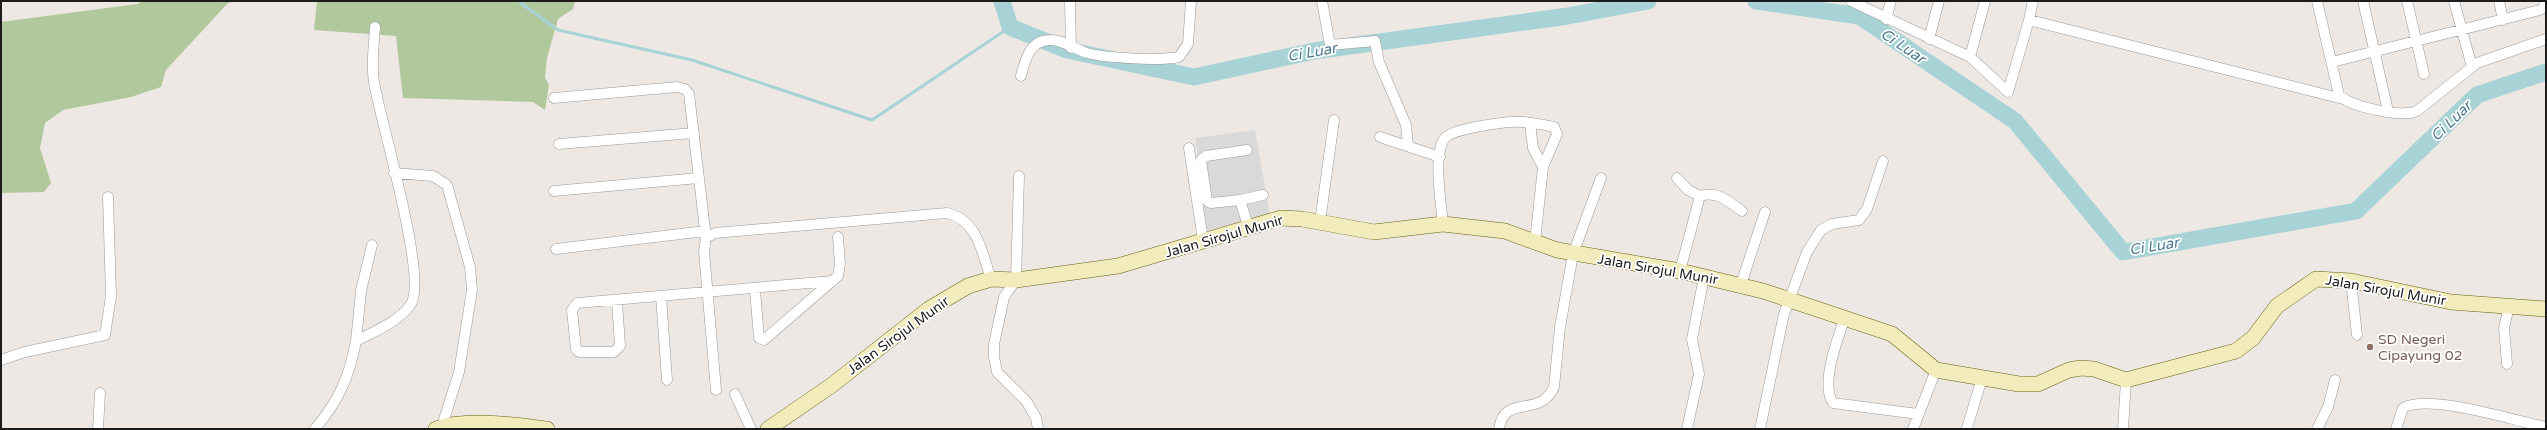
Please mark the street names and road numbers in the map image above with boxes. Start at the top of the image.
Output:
street label: Jalan Sirojul Munir [1163,211,1286,261]
street label: Jalan Sirojul Munir [1596,251,1720,289]
street label: Jalan Sirojul Munir [2324,272,2448,310]
street label: Jalan Sirojul Munir [844,292,953,378]

